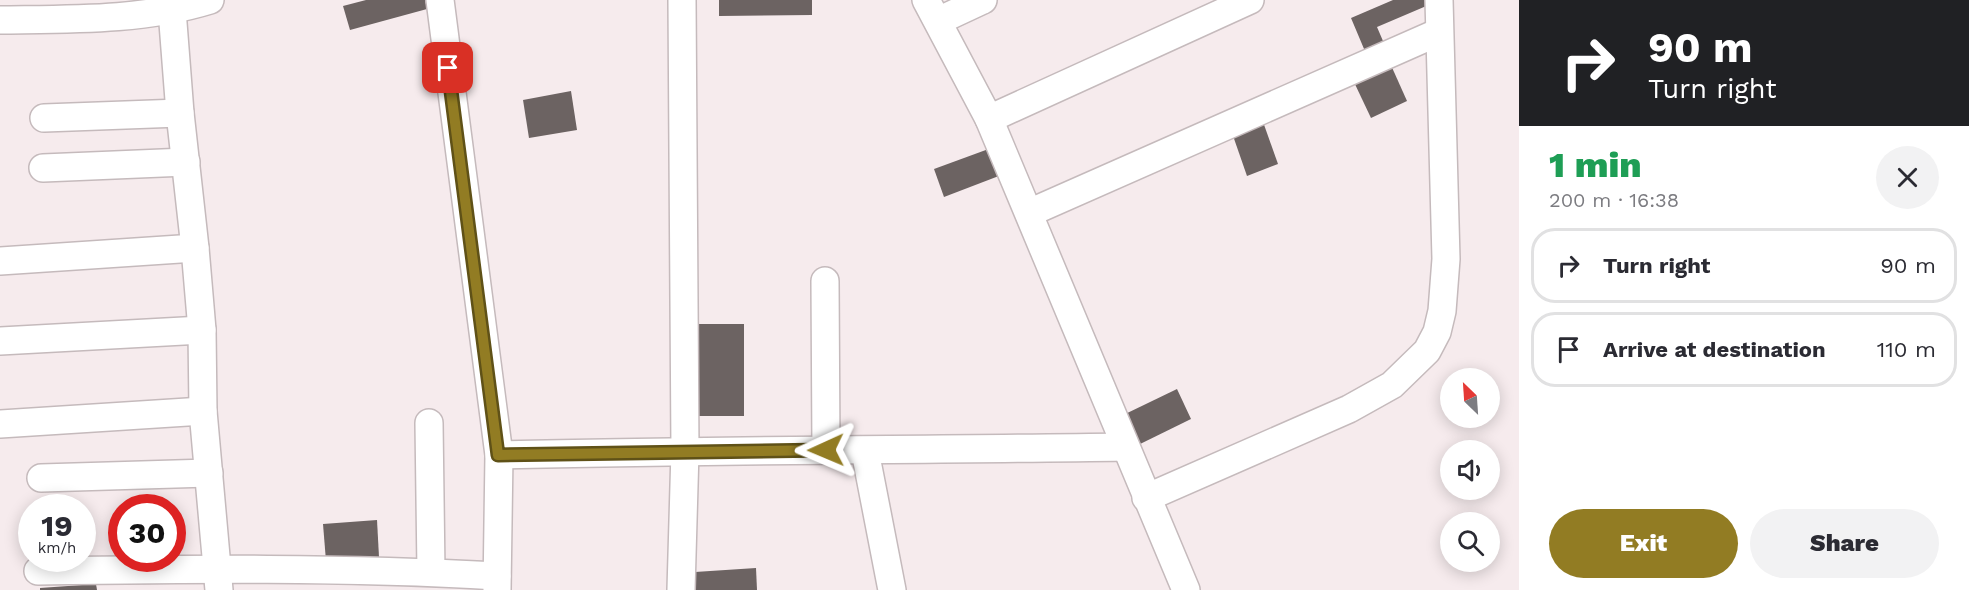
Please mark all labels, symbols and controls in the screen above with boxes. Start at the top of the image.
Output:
text: 90 m [1648,23,1752,72]
icon: right [1549,24,1627,102]
pin [422,42,473,93]
icon: arrive [431,51,464,84]
text: Turn right [1648,73,1777,105]
text: 1 min [1549,144,1642,186]
button: close [1876,146,1939,209]
text: 200 m · 16:38 [1549,188,1679,212]
icon: right [1552,249,1585,282]
text: Turn right [1603,253,1710,278]
text: 90 m [1880,253,1936,278]
icon: arrive [1552,333,1585,366]
text: Arrive at destination [1603,337,1826,362]
text: 110 m [1877,337,1936,362]
north arrow [1440,368,1500,428]
map controls [1440,368,1500,572]
position arrow [794,418,858,482]
button: sound [1440,440,1500,500]
speed limit sign: 30 [108,494,186,572]
text: 19 [41,508,73,543]
button: Exit [1549,509,1738,578]
button: Share [1750,509,1939,578]
button: search [1440,512,1500,572]
text: km/h [38,539,76,557]

